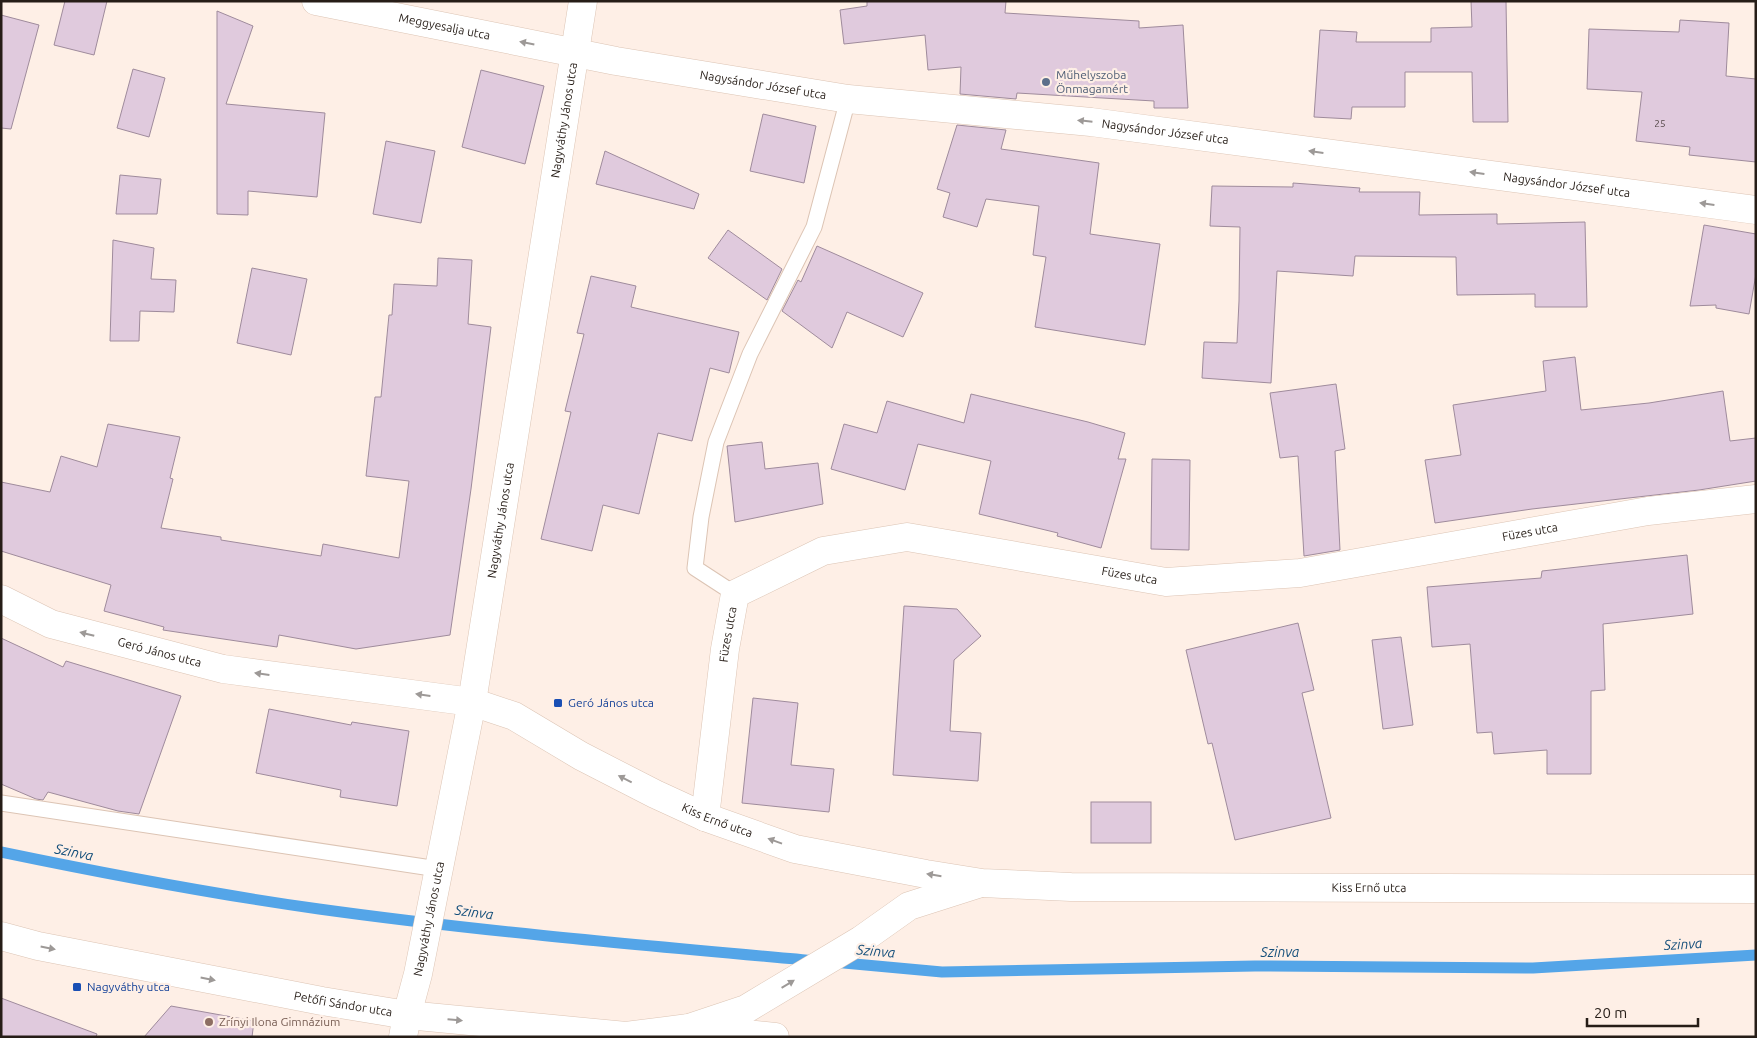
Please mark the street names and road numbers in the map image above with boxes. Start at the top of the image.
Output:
street label: Meggyesalja utca [398,11,491,42]
street label: Nagyváthy János utca [548,61,579,179]
street label: Nagysándor József utca [699,68,827,101]
street label: Nagysándor József utca [1101,116,1230,146]
street label: Nagysándor József utca [1503,170,1631,199]
street label: Nagyváthy János utca [485,461,516,579]
street label: Füzes utca [1501,520,1559,543]
street label: Füzes utca [1101,564,1158,586]
street label: Füzes utca [716,605,739,663]
street label: Geró János utca [116,635,203,669]
street label: Kiss Ernő utca [680,800,755,839]
street label: Nagyváthy János utca [411,860,446,977]
street label: Kiss Ernő utca [1331,881,1406,894]
street label: Petőfi Sándor utca [293,989,393,1018]

